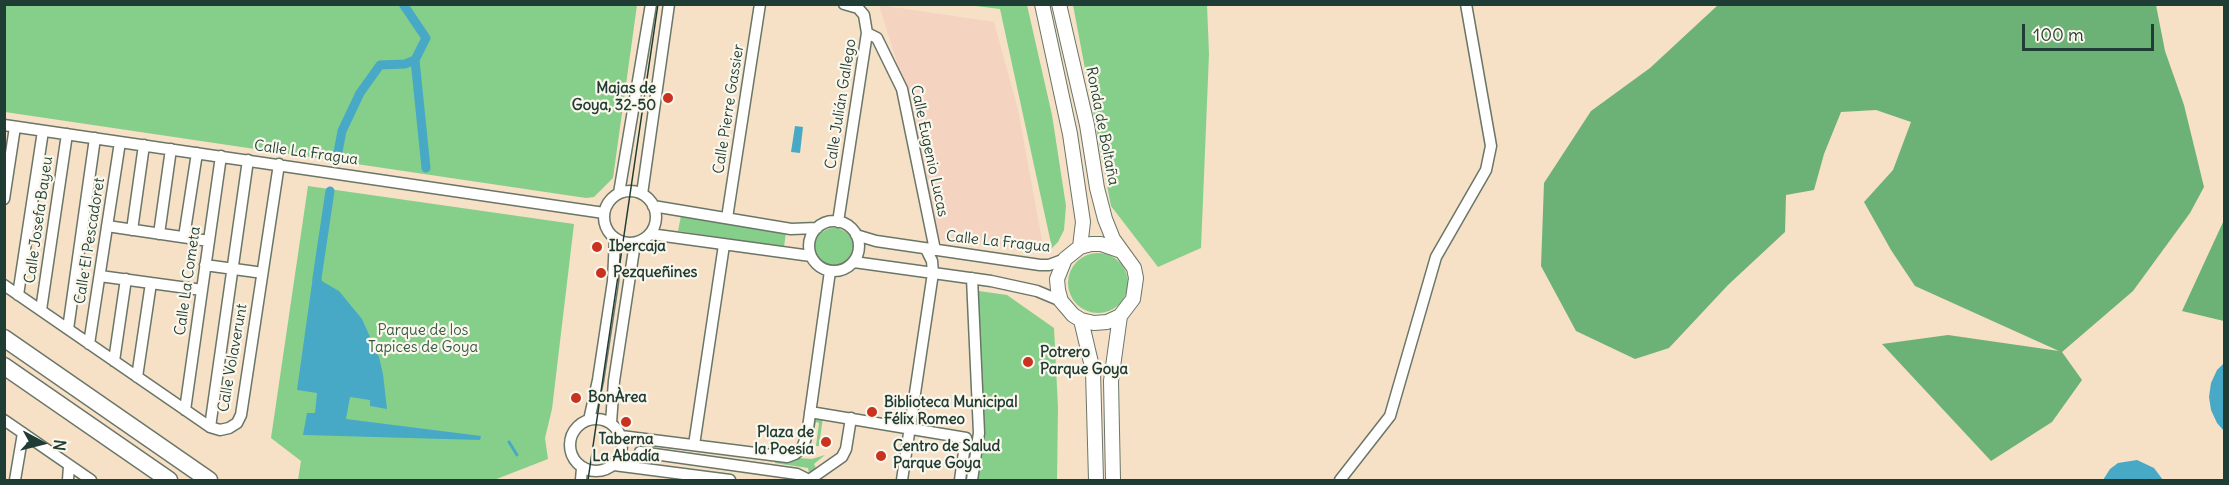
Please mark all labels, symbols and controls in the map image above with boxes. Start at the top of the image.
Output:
scale bar [2025,12,2157,50]
text: 100 m [2033,23,2084,46]
street label: Calle Julián Gallego [822,38,860,170]
street label: Calle Pierre Gassier [710,43,748,175]
street label: Ronda de Boltaña [1082,65,1122,187]
place label: Majas de Goya, 32-50 [572,80,656,115]
street label: Calle Eugenio Lucas [906,84,952,218]
marker: Majas de Goya, 32-50 [661,91,675,105]
street label: Calle La Fragua [253,137,359,169]
street label: Calle Josefa Bayeu [21,155,57,285]
street label: Calle El Pescadoret [71,176,109,306]
street label: Calle La Cometa [171,225,205,337]
street label: Calle La Fragua [945,228,1051,256]
place label: Ibercaja [609,238,666,256]
marker: Ibercaja [590,240,604,254]
place label: Pezqueñines [613,264,697,282]
marker: Pezqueñines [594,266,608,280]
street label: Calle Volaverunt [215,302,251,414]
park label: Parque de los Tapices de Goya [368,322,478,357]
place label: Potrero Parque Goya [1040,344,1128,379]
marker: Potrero Parque Goya [1021,355,1035,369]
place label: BonÀrea [588,389,647,407]
marker: BonÀrea [569,391,583,405]
place label: Biblioteca Municipal Félix Romeo [884,394,1017,429]
marker: Biblioteca Municipal Félix Romeo [865,405,879,419]
north arrow [12,413,72,473]
marker: Taberna La Abadía [619,415,633,429]
place label: Plaza de la Poesía [755,424,814,459]
place label: Taberna La Abadía [592,431,660,466]
marker: Plaza de la Poesía [819,435,833,449]
text: N [49,438,70,452]
place label: Centro de Salud Parque Goya [893,438,1000,473]
marker: Centro de Salud Parque Goya [874,449,888,463]

